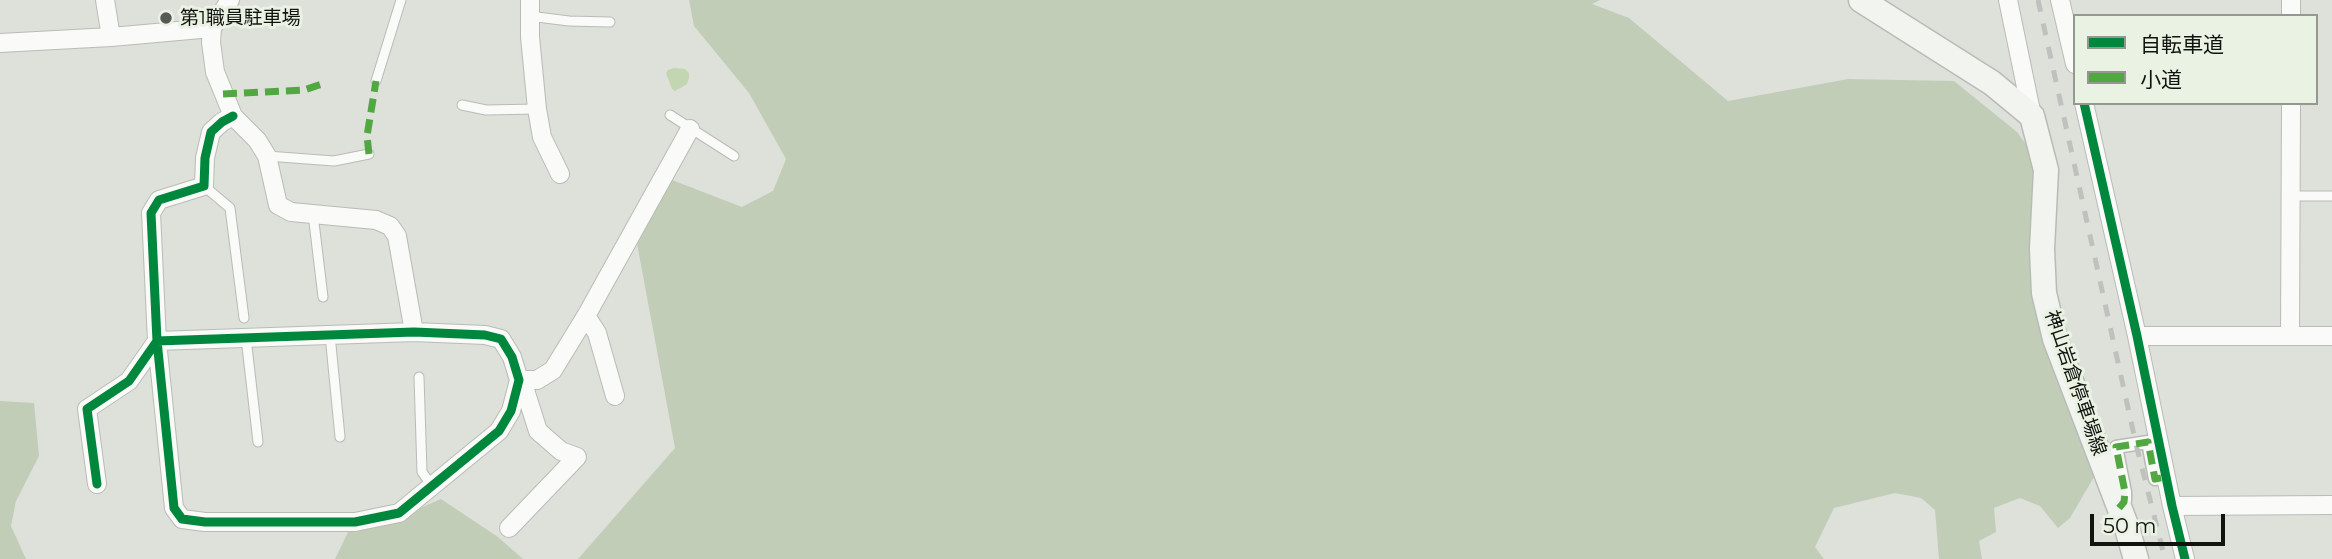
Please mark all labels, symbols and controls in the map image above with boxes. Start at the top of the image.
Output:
place label: 第1職員駐車場 [180,7,301,29]
marker: 第1職員駐車場 [158,10,174,26]
legend [2073,14,2318,105]
text: 自転車道 [2140,32,2224,57]
text: 小道 [2140,67,2182,92]
street label: 神山岩倉停車場線 [2039,307,2111,459]
scale bar [2094,500,2229,544]
text: 50 m [2103,513,2157,538]

